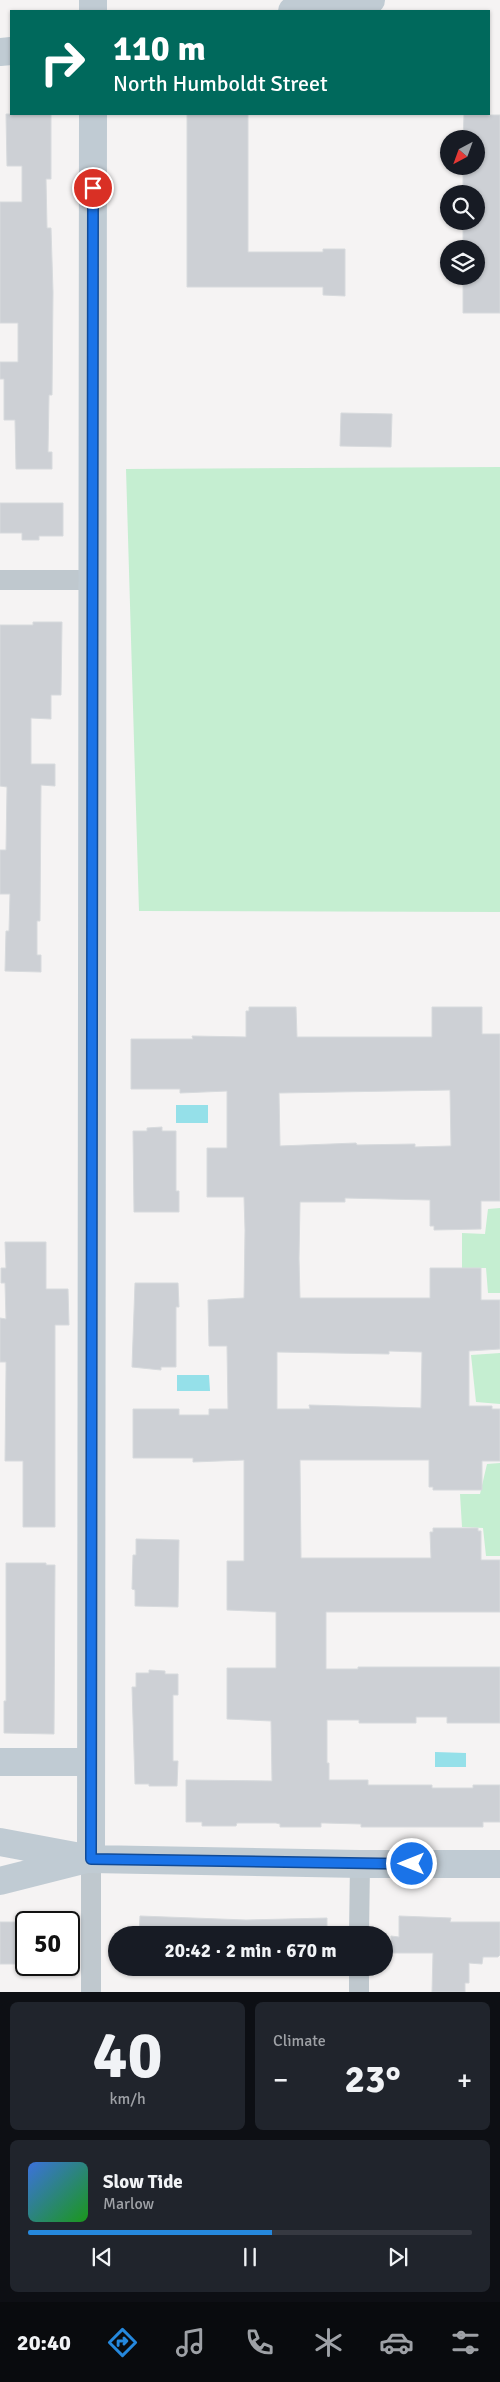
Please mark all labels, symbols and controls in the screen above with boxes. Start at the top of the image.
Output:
text: 110 m [113,27,206,70]
icon: right [30,30,95,95]
text: North Humboldt Street [113,70,328,97]
north arrow [440,130,485,175]
map controls [440,130,485,285]
pin [72,167,114,209]
icon: arrive [79,174,107,202]
button: search [440,185,485,230]
button: layers [440,240,485,285]
position arrow [385,1837,437,1889]
speed limit sign: 50 [15,1911,80,1976]
text: 20:42 · 2 min · 670 m [164,1939,337,1963]
text: 40 [92,2016,163,2096]
text: Climate [273,2031,326,2051]
text: 23° [344,2056,401,2103]
text: − [273,2063,288,2097]
text: + [457,2063,472,2097]
text: km/h [109,2089,146,2109]
text: Slow Tide [103,2170,183,2194]
text: Marlow [103,2194,154,2214]
icon: previous [88,2243,116,2271]
icon: pause [236,2243,264,2271]
icon: next [384,2243,412,2271]
icon: directions [105,2325,140,2360]
icon: music [173,2325,208,2360]
icon: phone [242,2325,277,2360]
icon: climate [311,2325,346,2360]
icon: car [379,2325,414,2360]
icon: filters [448,2325,483,2360]
text: 20:40 [17,2329,71,2356]

